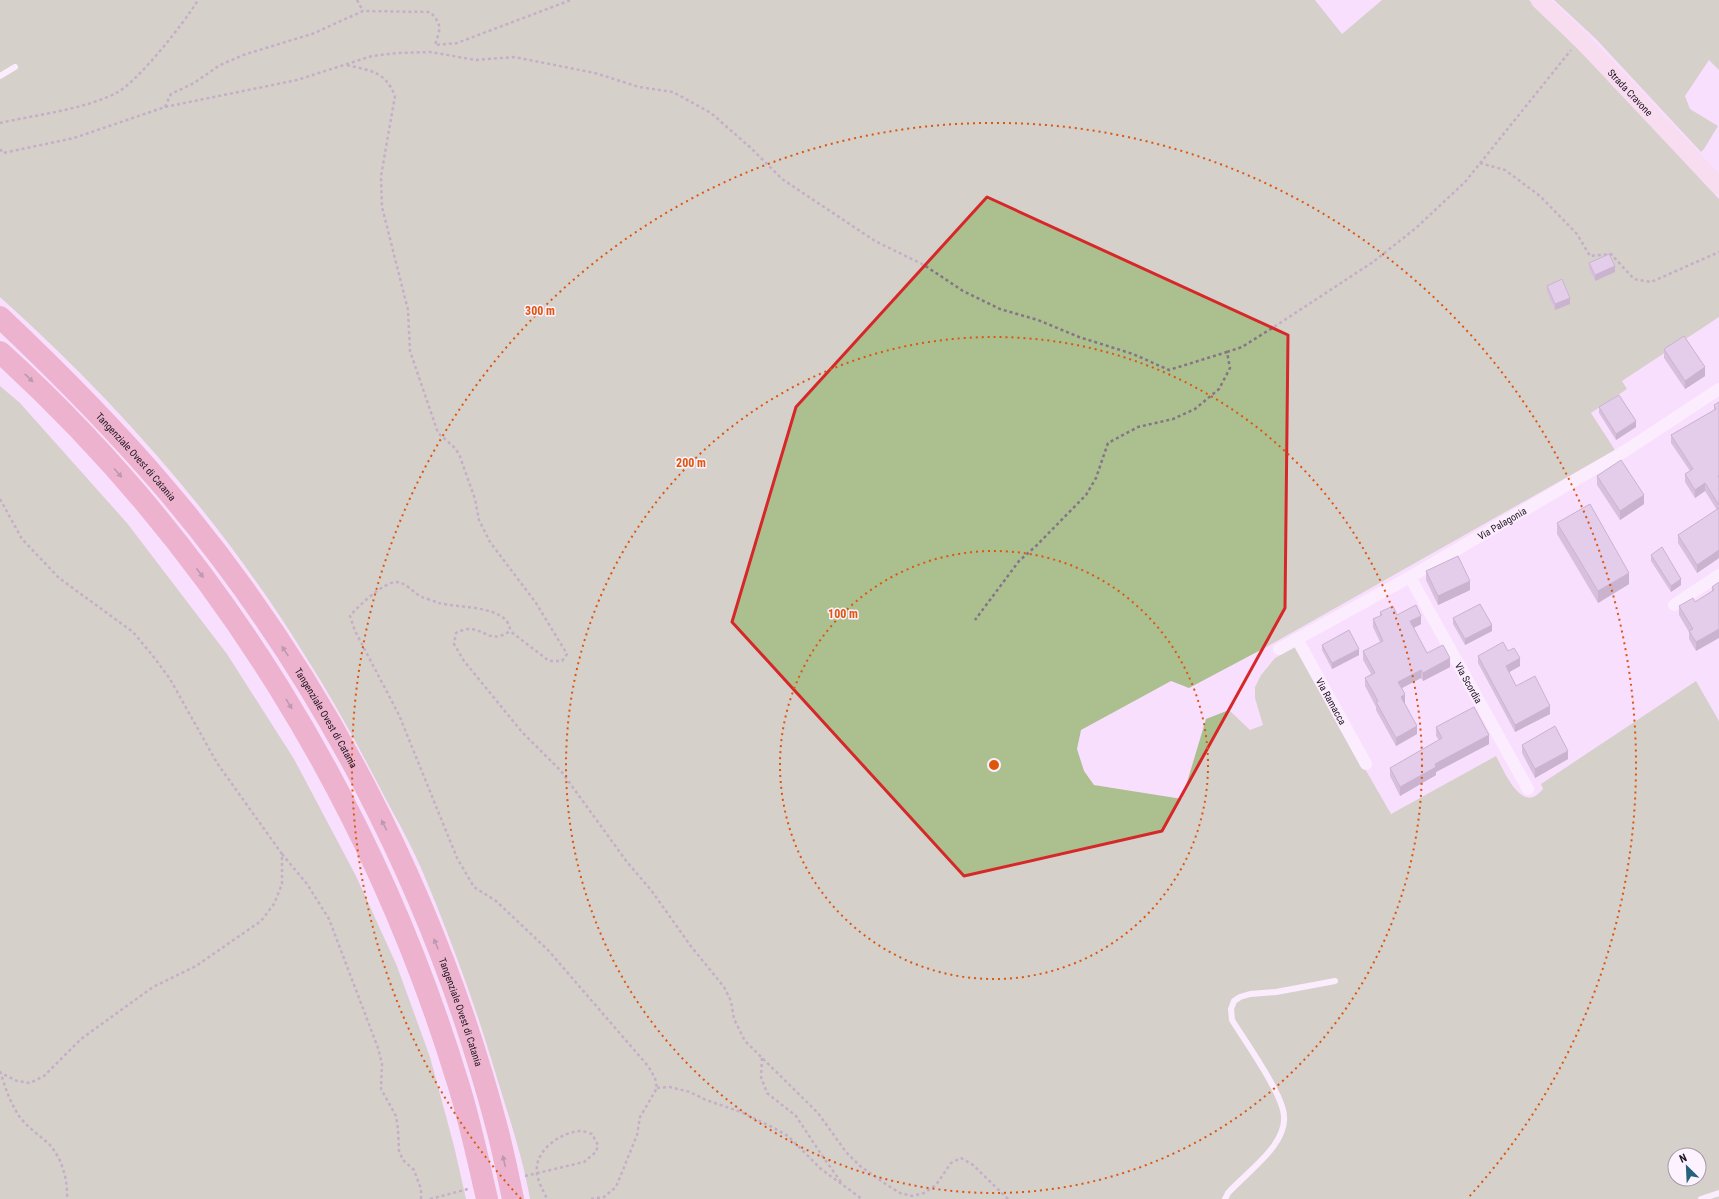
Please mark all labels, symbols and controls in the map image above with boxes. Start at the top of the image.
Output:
street label: Strada Cravone [1606,67,1655,118]
text: 300 m [525,304,555,318]
one-way arrow [24,373,34,383]
street label: Tangenziale Ovest di Catania [94,410,178,503]
text: 200 m [676,456,706,470]
one-way arrow [113,467,122,478]
street label: Via Palagonia [1476,505,1528,542]
one-way arrow [196,568,204,579]
text: 100 m [828,607,858,621]
one-way arrow [282,645,289,657]
street label: Via Scordia [1453,660,1485,705]
street label: Tangenziale Ovest di Catania [293,666,360,770]
street label: Via Ramacca [1314,676,1349,727]
one-way arrow [286,698,293,710]
centre of rings [987,758,1001,772]
one-way arrow [381,819,387,830]
one-way arrow [433,937,439,949]
street label: Tangenziale Ovest di Catania [437,956,485,1068]
north arrow [1667,1147,1707,1187]
text: N [1677,1151,1689,1166]
one-way arrow [501,1155,507,1167]

